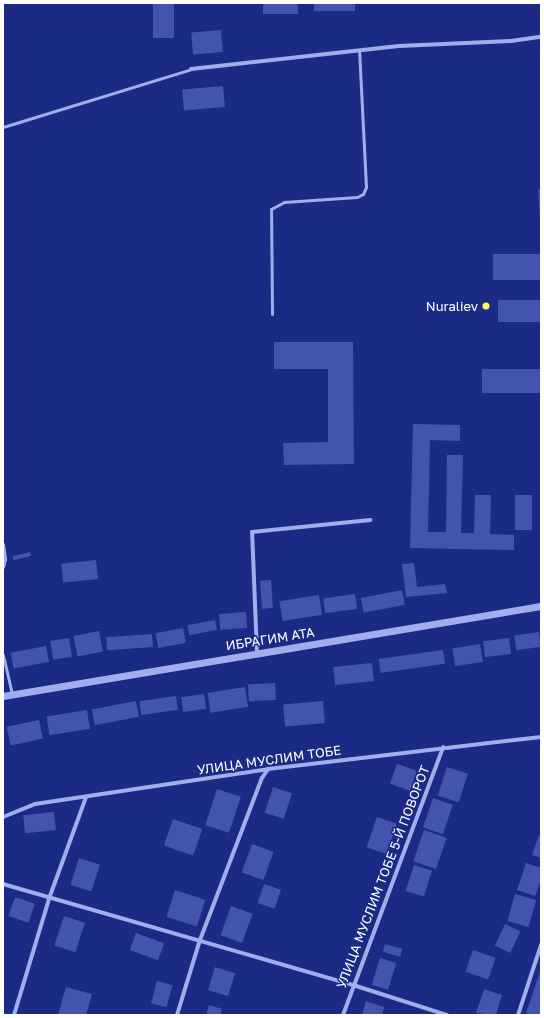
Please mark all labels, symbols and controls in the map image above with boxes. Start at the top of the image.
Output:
place label: Nuraliev [426,298,478,314]
marker: Nuraliev [481,301,491,311]
street label: ИБРАГИМ АТА [224,624,316,654]
street label: УЛИЦА МУСЛИМ ТОБЕ [196,742,342,778]
street label: УЛИЦА МУСЛИМ ТОБЕ 5-Й ПОВОРОТ [333,763,433,991]

